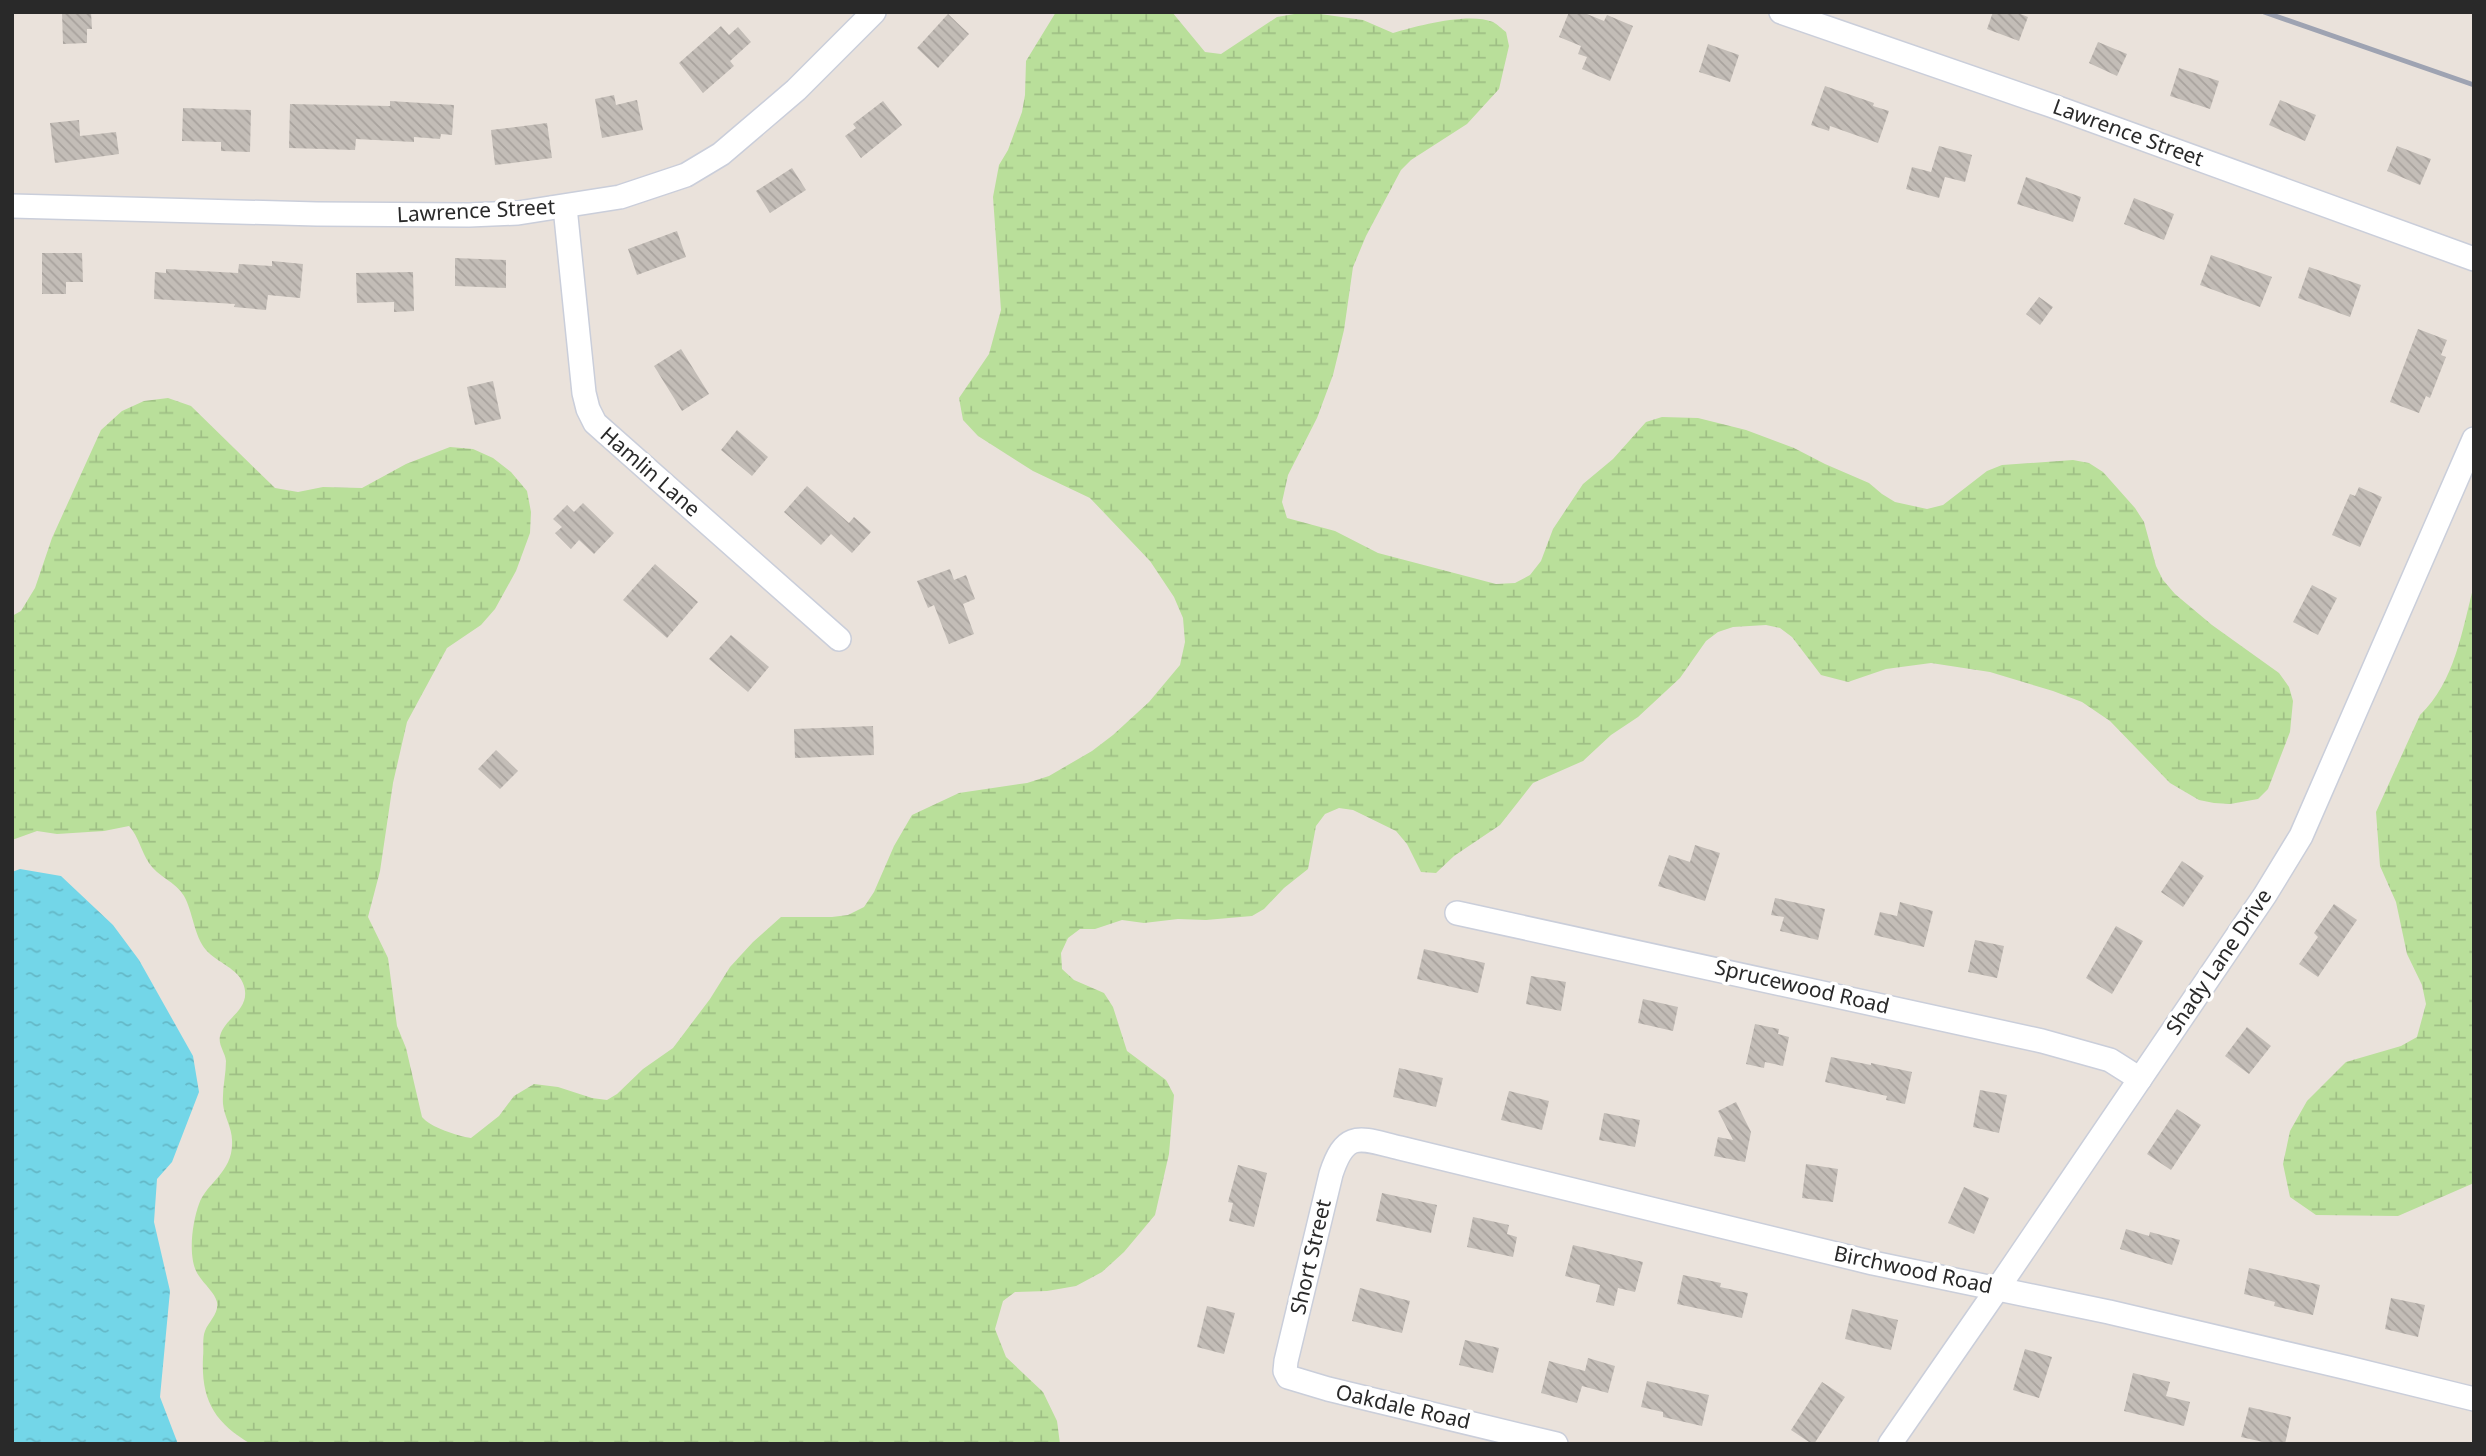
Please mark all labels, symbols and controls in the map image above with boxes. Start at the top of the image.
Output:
street label: Lawrence Street [2049,92,2208,172]
street label: Lawrence Street [396,192,556,228]
street label: Hamlin Lane [595,420,707,522]
street label: Shady Lane Drive [2159,883,2277,1040]
street label: Sprucewood Road [1712,952,1892,1020]
street label: Short Street [1283,1196,1337,1317]
street label: Birchwood Road [1831,1239,1995,1299]
street label: Oakdale Road [1333,1377,1473,1435]

